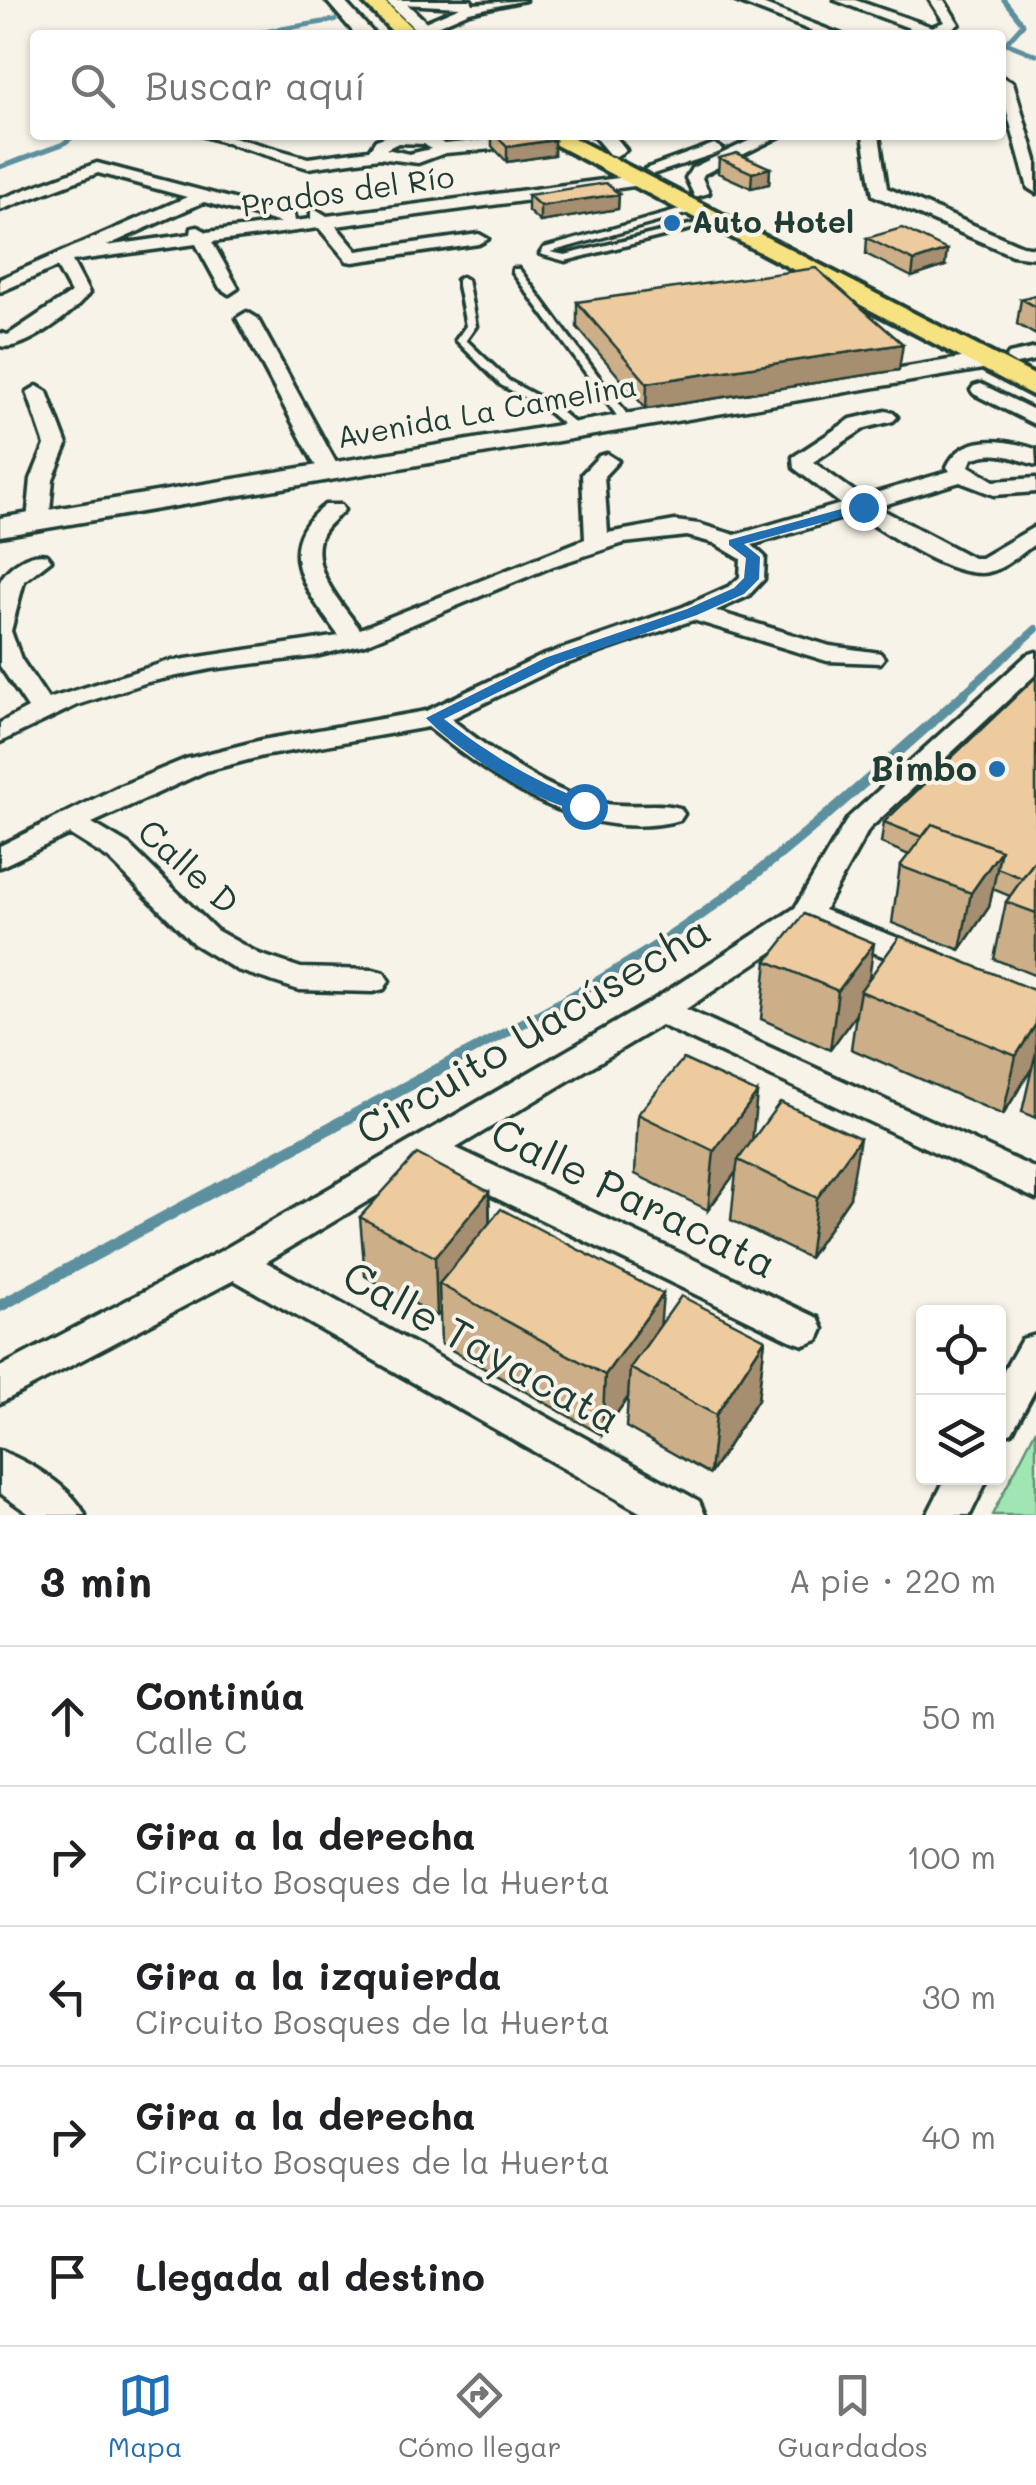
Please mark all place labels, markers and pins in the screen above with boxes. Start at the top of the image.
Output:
place label: Auto Hotel [692,201,854,241]
marker: Auto Hotel [661,212,683,234]
place label: Bimbo [870,744,977,790]
marker: Bimbo [986,758,1008,780]

